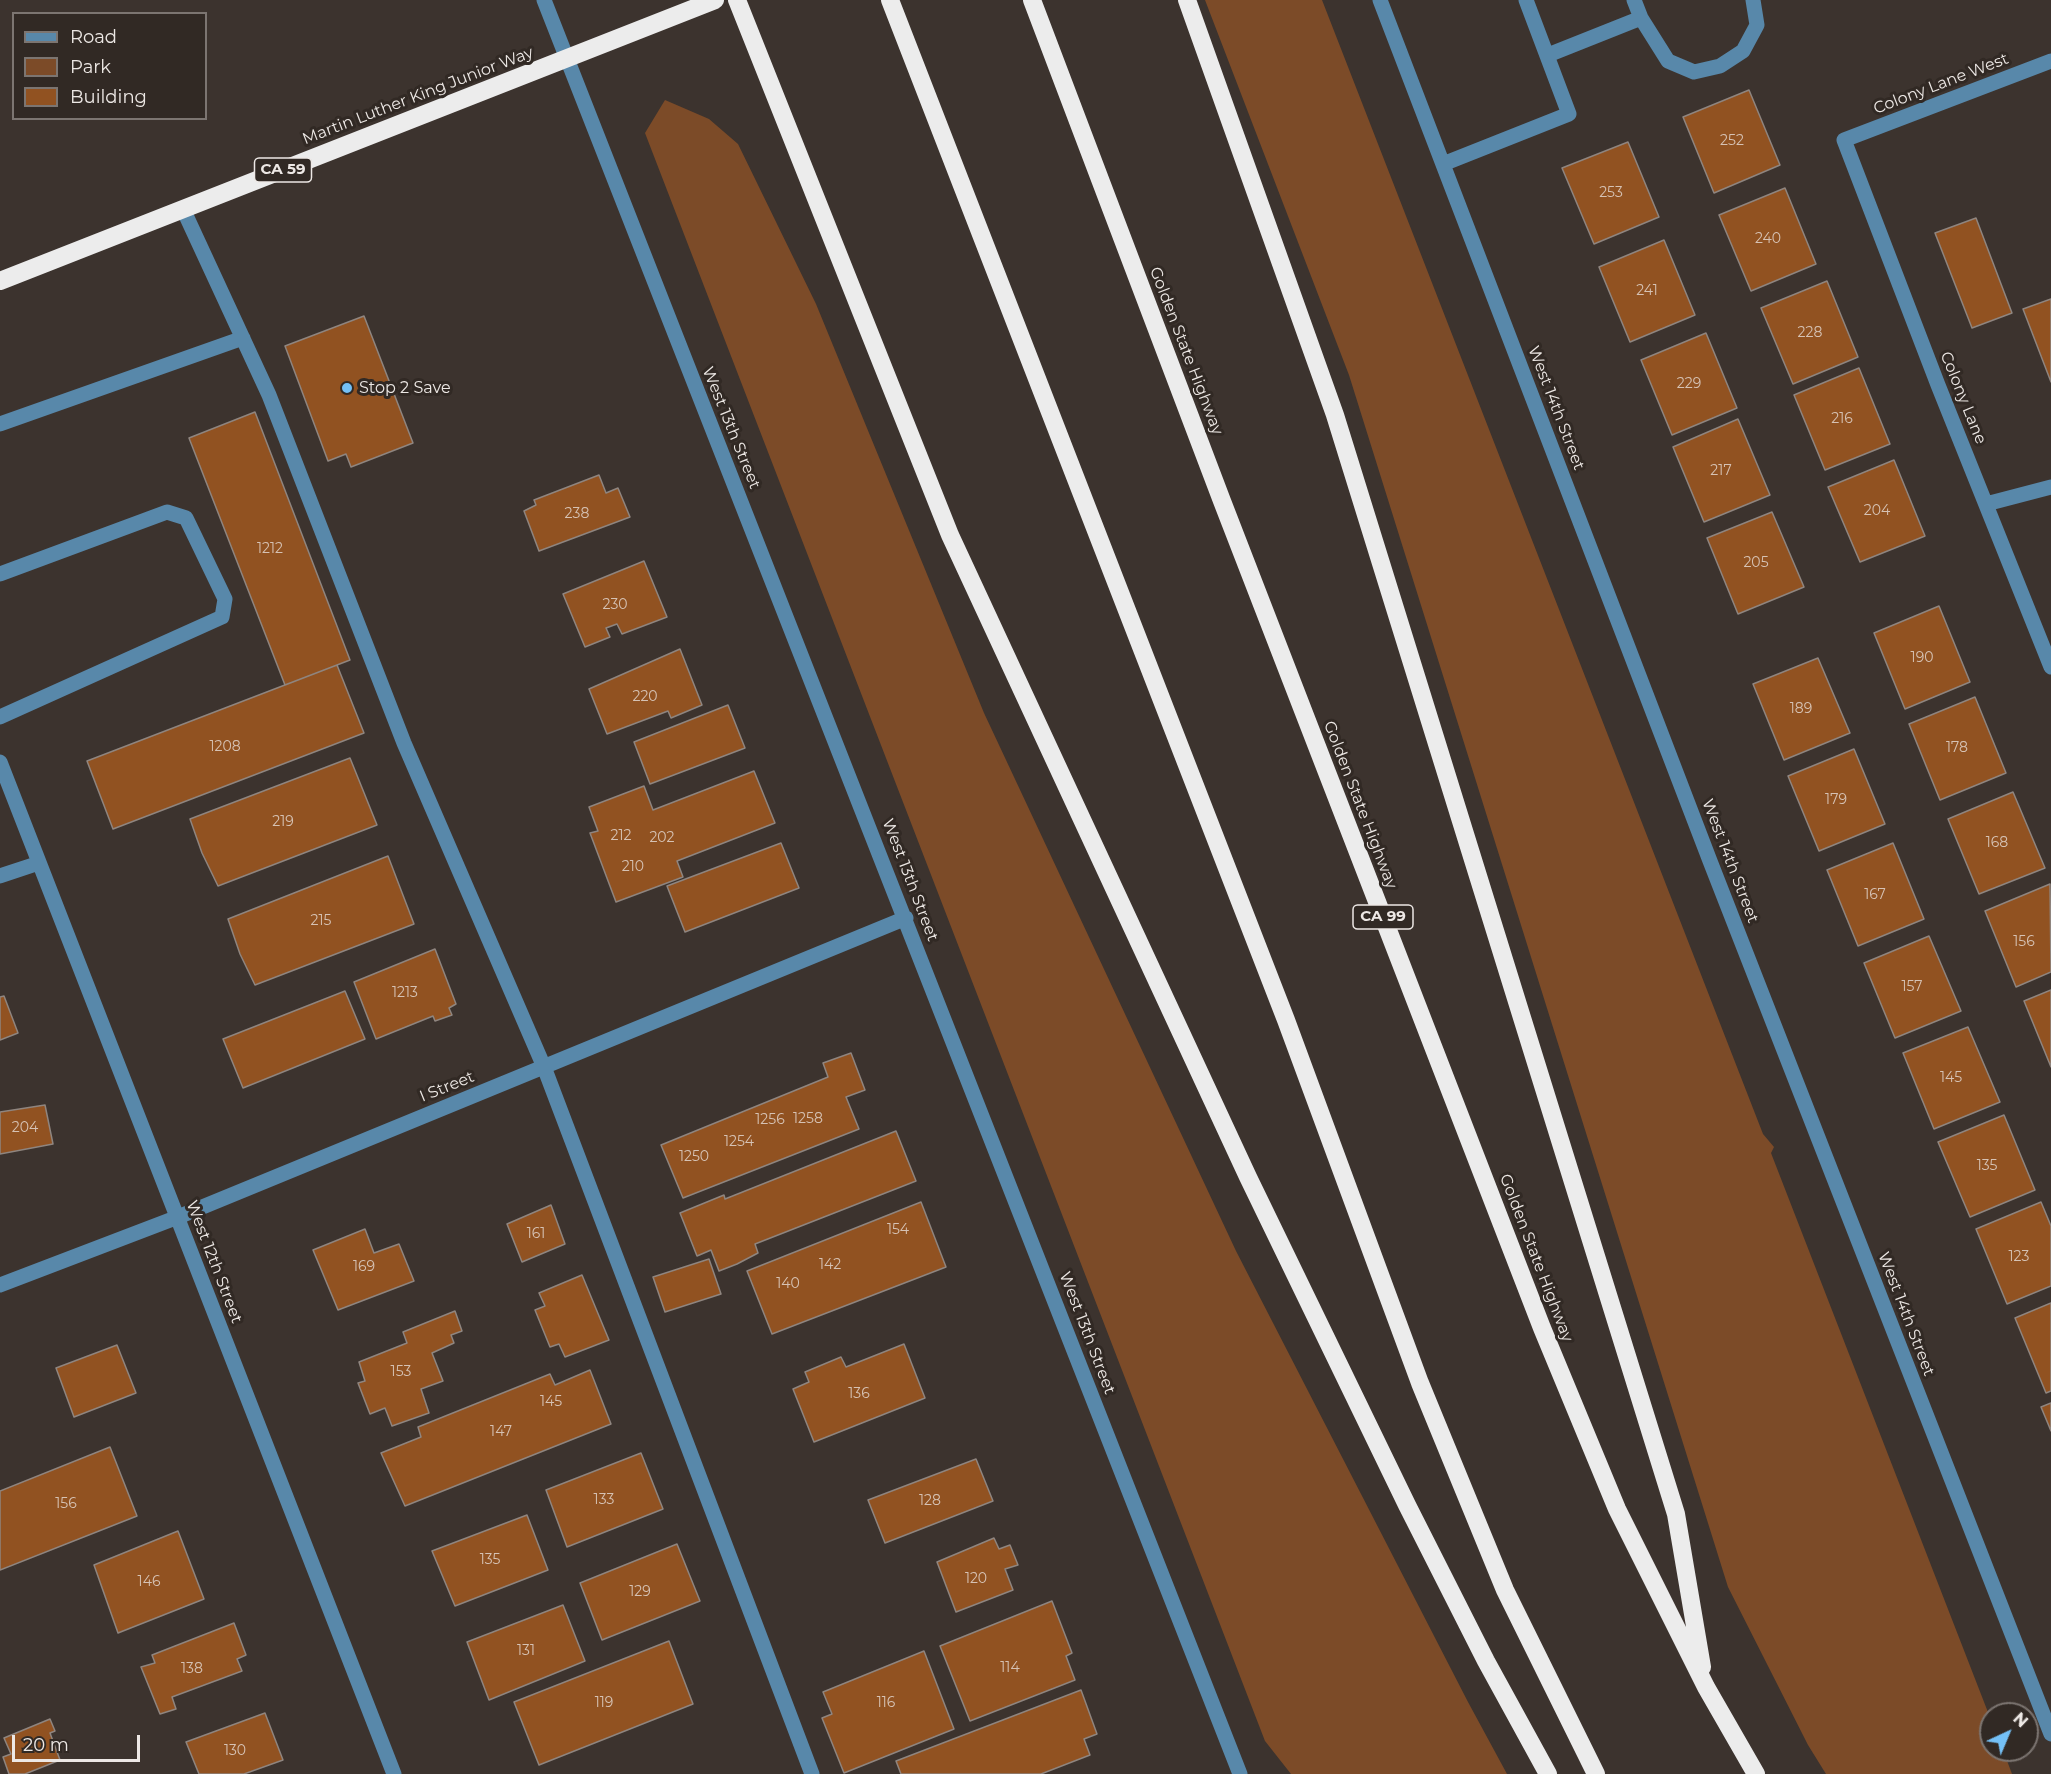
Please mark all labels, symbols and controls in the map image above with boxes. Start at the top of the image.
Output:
legend [12,12,207,120]
text: Road [70,26,117,48]
street label: Martin Luther King Junior Way [300,43,536,149]
street label: Colony Lane West [1871,49,2011,119]
text: Park [70,56,111,78]
text: Building [70,86,147,108]
house number: 252 [1720,133,1744,149]
road number: CA 59 [254,158,312,182]
house number: 253 [1599,185,1623,201]
house number: 240 [1755,231,1781,247]
street label: Golden State Highway [1145,264,1227,438]
house number: 241 [1636,283,1658,299]
house number: 228 [1798,325,1822,341]
street label: West 14th Street [1524,343,1588,473]
street label: Colony Lane [1936,349,1990,447]
street label: West 13th Street [698,364,764,492]
house number: 229 [1677,376,1701,392]
place label: Stop 2 Save [359,378,451,398]
marker: Stop 2 Save [340,381,354,395]
house number: 216 [1831,411,1853,427]
house number: 217 [1710,463,1732,479]
house number: 204 [1864,503,1890,519]
house number: 238 [565,506,589,522]
house number: 1212 [257,541,283,557]
house number: 205 [1743,555,1769,571]
house number: 230 [602,597,628,613]
house number: 190 [1911,650,1933,666]
house number: 220 [632,689,658,705]
house number: 189 [1790,701,1812,717]
street label: Golden State Highway [1319,718,1401,892]
house number: 1208 [209,739,241,755]
house number: 178 [1946,740,1968,756]
house number: 179 [1825,792,1847,808]
street label: West 14th Street [1698,796,1762,926]
house number: 219 [272,814,294,830]
street label: West 13th Street [878,816,942,944]
house number: 212 [611,828,631,844]
house number: 202 [649,830,675,846]
house number: 168 [1986,835,2008,851]
house number: 210 [622,859,644,875]
house number: 167 [1864,887,1886,903]
road number: CA 99 [1353,905,1413,929]
house number: 215 [311,913,331,929]
house number: 156 [2013,934,2035,950]
house number: 157 [1901,979,1923,995]
house number: 1213 [392,985,418,1001]
street label: I Street [417,1067,477,1107]
house number: 145 [1940,1070,1962,1086]
house number: 1258 [793,1111,823,1127]
house number: 1256 [755,1112,785,1128]
house number: 204 [12,1120,38,1136]
house number: 1254 [724,1134,754,1150]
house number: 1250 [679,1149,709,1165]
house number: 135 [1977,1158,1997,1174]
street label: Golden State Highway [1495,1171,1577,1345]
street label: West 12th Street [182,1198,246,1326]
house number: 154 [887,1222,909,1238]
house number: 161 [527,1226,545,1242]
street label: West 14th Street [1874,1249,1938,1379]
house number: 123 [2009,1249,2029,1265]
house number: 142 [819,1257,841,1273]
house number: 169 [353,1259,375,1275]
street label: West 13th Street [1055,1269,1119,1397]
house number: 140 [776,1276,800,1292]
house number: 153 [391,1364,411,1380]
house number: 136 [848,1386,870,1402]
house number: 145 [540,1394,562,1410]
house number: 147 [490,1424,512,1440]
house number: 133 [594,1492,614,1508]
house number: 128 [919,1493,941,1509]
house number: 156 [55,1496,77,1512]
house number: 135 [480,1552,500,1568]
house number: 120 [965,1571,987,1587]
house number: 146 [138,1574,160,1590]
house number: 129 [629,1584,651,1600]
house number: 131 [517,1643,535,1659]
house number: 114 [1000,1660,1020,1676]
house number: 138 [181,1661,203,1677]
house number: 119 [595,1695,613,1711]
house number: 116 [877,1695,895,1711]
north arrow [1979,1702,2039,1762]
text: N [2009,1709,2032,1731]
scale bar [15,1723,142,1761]
text: 20 m [23,1734,69,1756]
house number: 130 [224,1743,246,1759]

